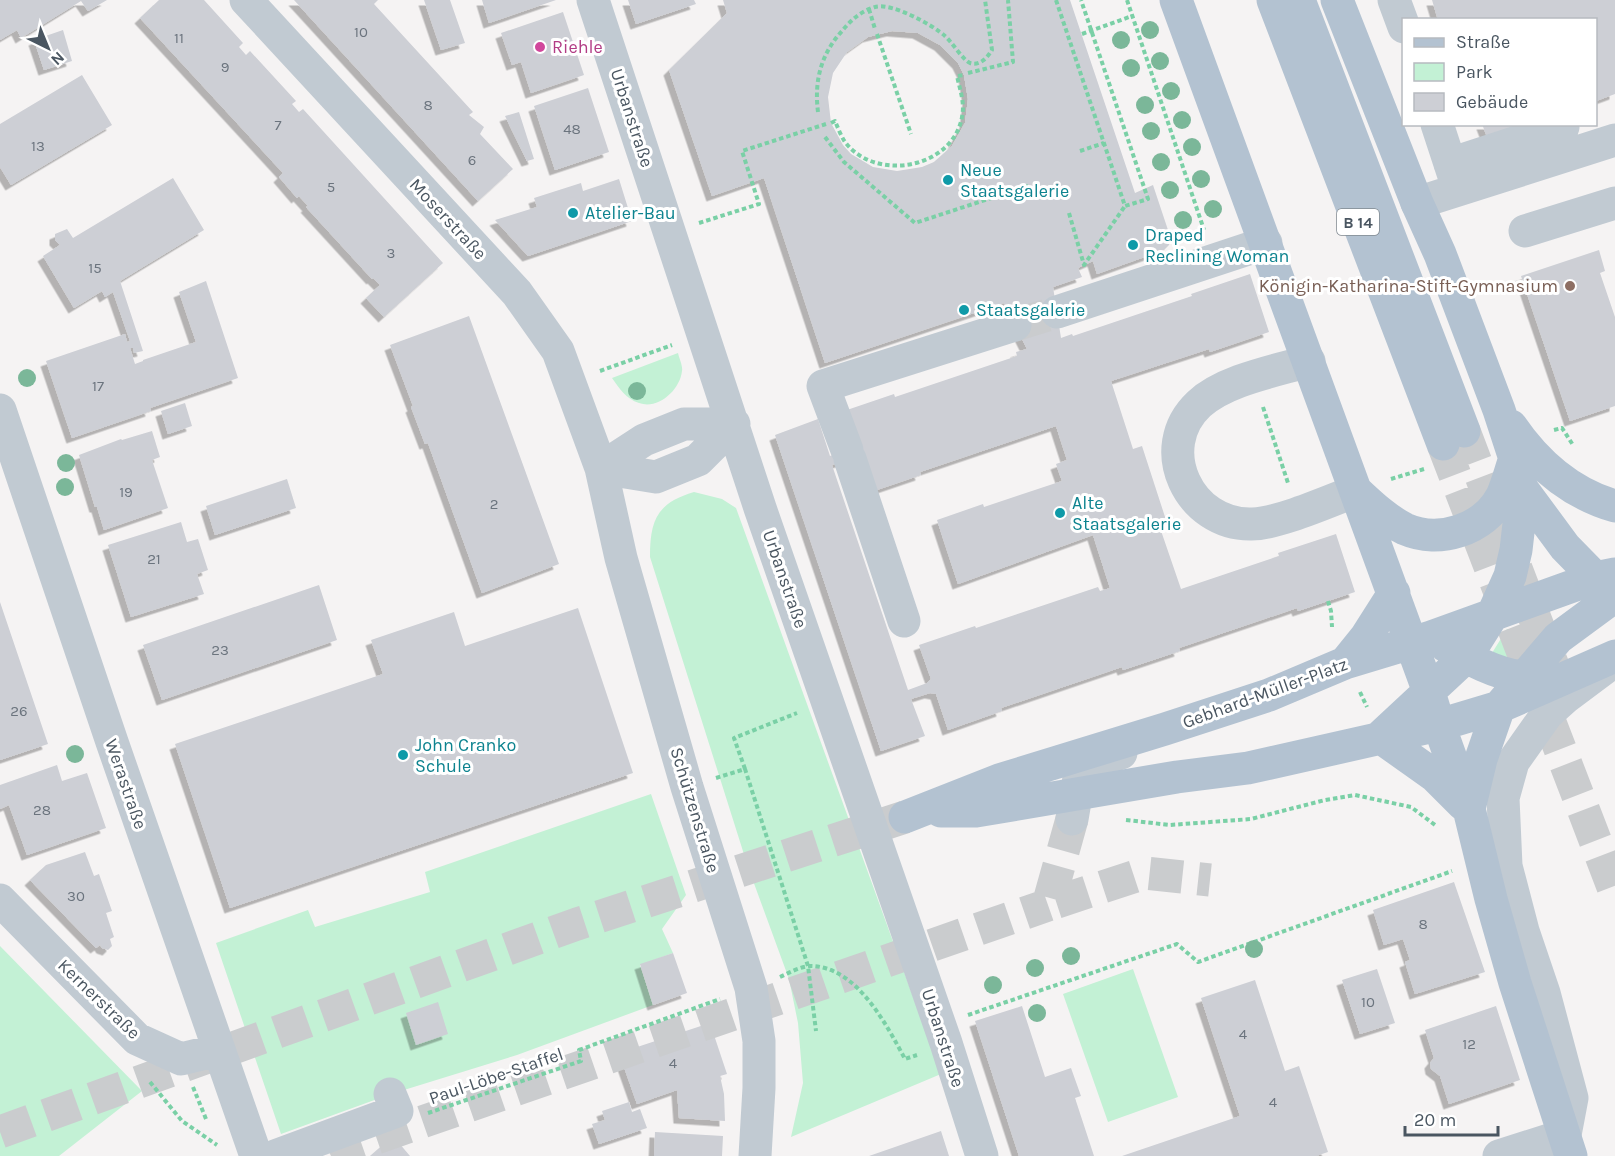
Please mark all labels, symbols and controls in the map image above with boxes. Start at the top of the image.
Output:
north arrow [18,18,78,78]
legend [1402,18,1597,126]
house number: 10 [354,23,368,41]
house number: 11 [174,29,184,47]
text: Straße [1456,31,1510,53]
place label: Riehle [552,36,603,58]
marker: Riehle [533,40,547,54]
text: N [47,48,69,69]
house number: 9 [221,58,229,76]
text: Park [1456,61,1493,83]
street label: Urbanstraße [606,66,658,170]
text: Gebäude [1456,91,1528,113]
house number: 8 [423,96,433,114]
house number: 7 [274,116,282,134]
house number: 48 [563,120,581,138]
house number: 13 [31,137,45,155]
house number: 6 [468,151,476,169]
place label: Neue Staatsgalerie [960,159,1069,202]
marker: Neue Staatsgalerie [941,173,955,187]
street label: Moserstraße [405,174,491,264]
house number: 5 [327,178,335,196]
place label: Atelier-Bau [585,202,676,224]
marker: Atelier-Bau [566,206,580,220]
road number: B 14 [1337,209,1379,235]
place label: Draped Reclining Woman [1145,224,1289,267]
marker: Draped Reclining Woman [1126,238,1140,252]
house number: 3 [387,244,395,262]
house number: 15 [88,259,102,277]
place label: Königin-Katharina-Stift-Gymnasium [1259,275,1558,297]
marker: Königin-Katharina-Stift-Gymnasium [1563,279,1577,293]
place label: Staatsgalerie [976,299,1085,321]
marker: Staatsgalerie [957,303,971,317]
house number: 17 [92,377,104,395]
house number: 19 [119,483,133,501]
place label: Alte Staatsgalerie [1072,492,1181,535]
house number: 2 [490,495,498,513]
marker: Alte Staatsgalerie [1053,506,1067,520]
street label: Urbanstraße [758,527,812,631]
house number: 21 [147,550,161,568]
house number: 23 [211,641,229,659]
street label: Gebhard-Müller-Platz [1179,653,1351,733]
house number: 26 [10,702,28,720]
place label: John Cranko Schule [415,734,516,777]
street label: Werastraße [100,736,152,832]
street label: Schützenstraße [665,744,725,876]
marker: John Cranko Schule [396,748,410,762]
house number: 28 [33,801,51,819]
house number: 30 [67,887,85,905]
house number: 8 [1418,915,1428,933]
street label: Kernerstraße [53,954,145,1044]
street label: Urbanstraße [917,986,969,1090]
house number: 10 [1361,993,1375,1011]
house number: 4 [1239,1025,1248,1043]
house number: 12 [1462,1035,1476,1053]
street label: Paul-Löbe-Staffel [426,1043,566,1109]
house number: 4 [669,1054,678,1072]
house number: 4 [1269,1093,1278,1111]
scale bar [1405,1099,1498,1137]
text: 20 m [1414,1109,1456,1131]

